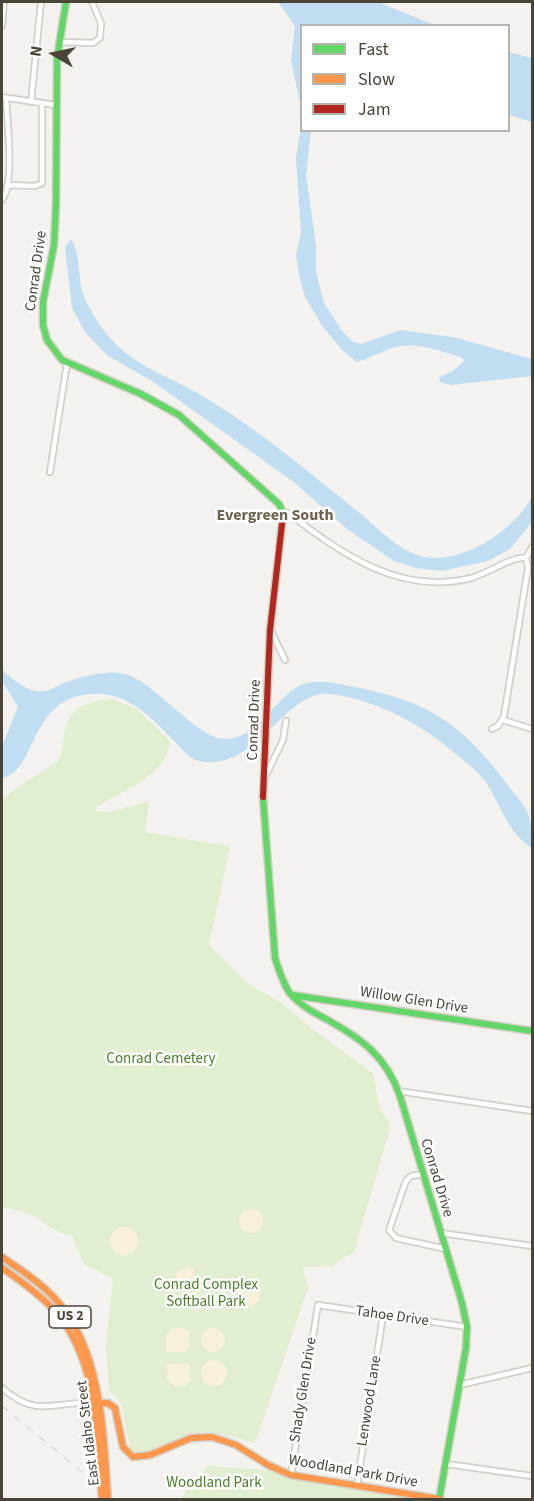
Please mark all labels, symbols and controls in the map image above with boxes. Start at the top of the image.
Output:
north arrow [24,24,84,84]
legend [300,24,510,132]
text: Fast [358,37,389,62]
text: N [25,44,48,58]
text: Slow [358,67,395,92]
text: Jam [358,97,391,122]
street label: Conrad Drive [22,230,52,312]
district label: Evergreen South [216,506,334,526]
street label: Conrad Drive [245,679,265,761]
street label: Willow Glen Drive [359,984,469,1018]
park label: Conrad Cemetery [106,1051,216,1069]
street label: Conrad Drive [416,1137,456,1219]
park label: Conrad Complex Softball Park [154,1277,258,1312]
street label: Tahoe Drive [354,1303,430,1331]
road number: US 2 [49,1306,91,1328]
street label: Shady Glen Drive [287,1336,321,1444]
street label: Lenwood Lane [354,1354,386,1448]
street label: East Idaho Street [74,1379,104,1487]
street label: Woodland Park Drive [287,1452,419,1492]
park label: Woodland Park [166,1475,262,1493]

